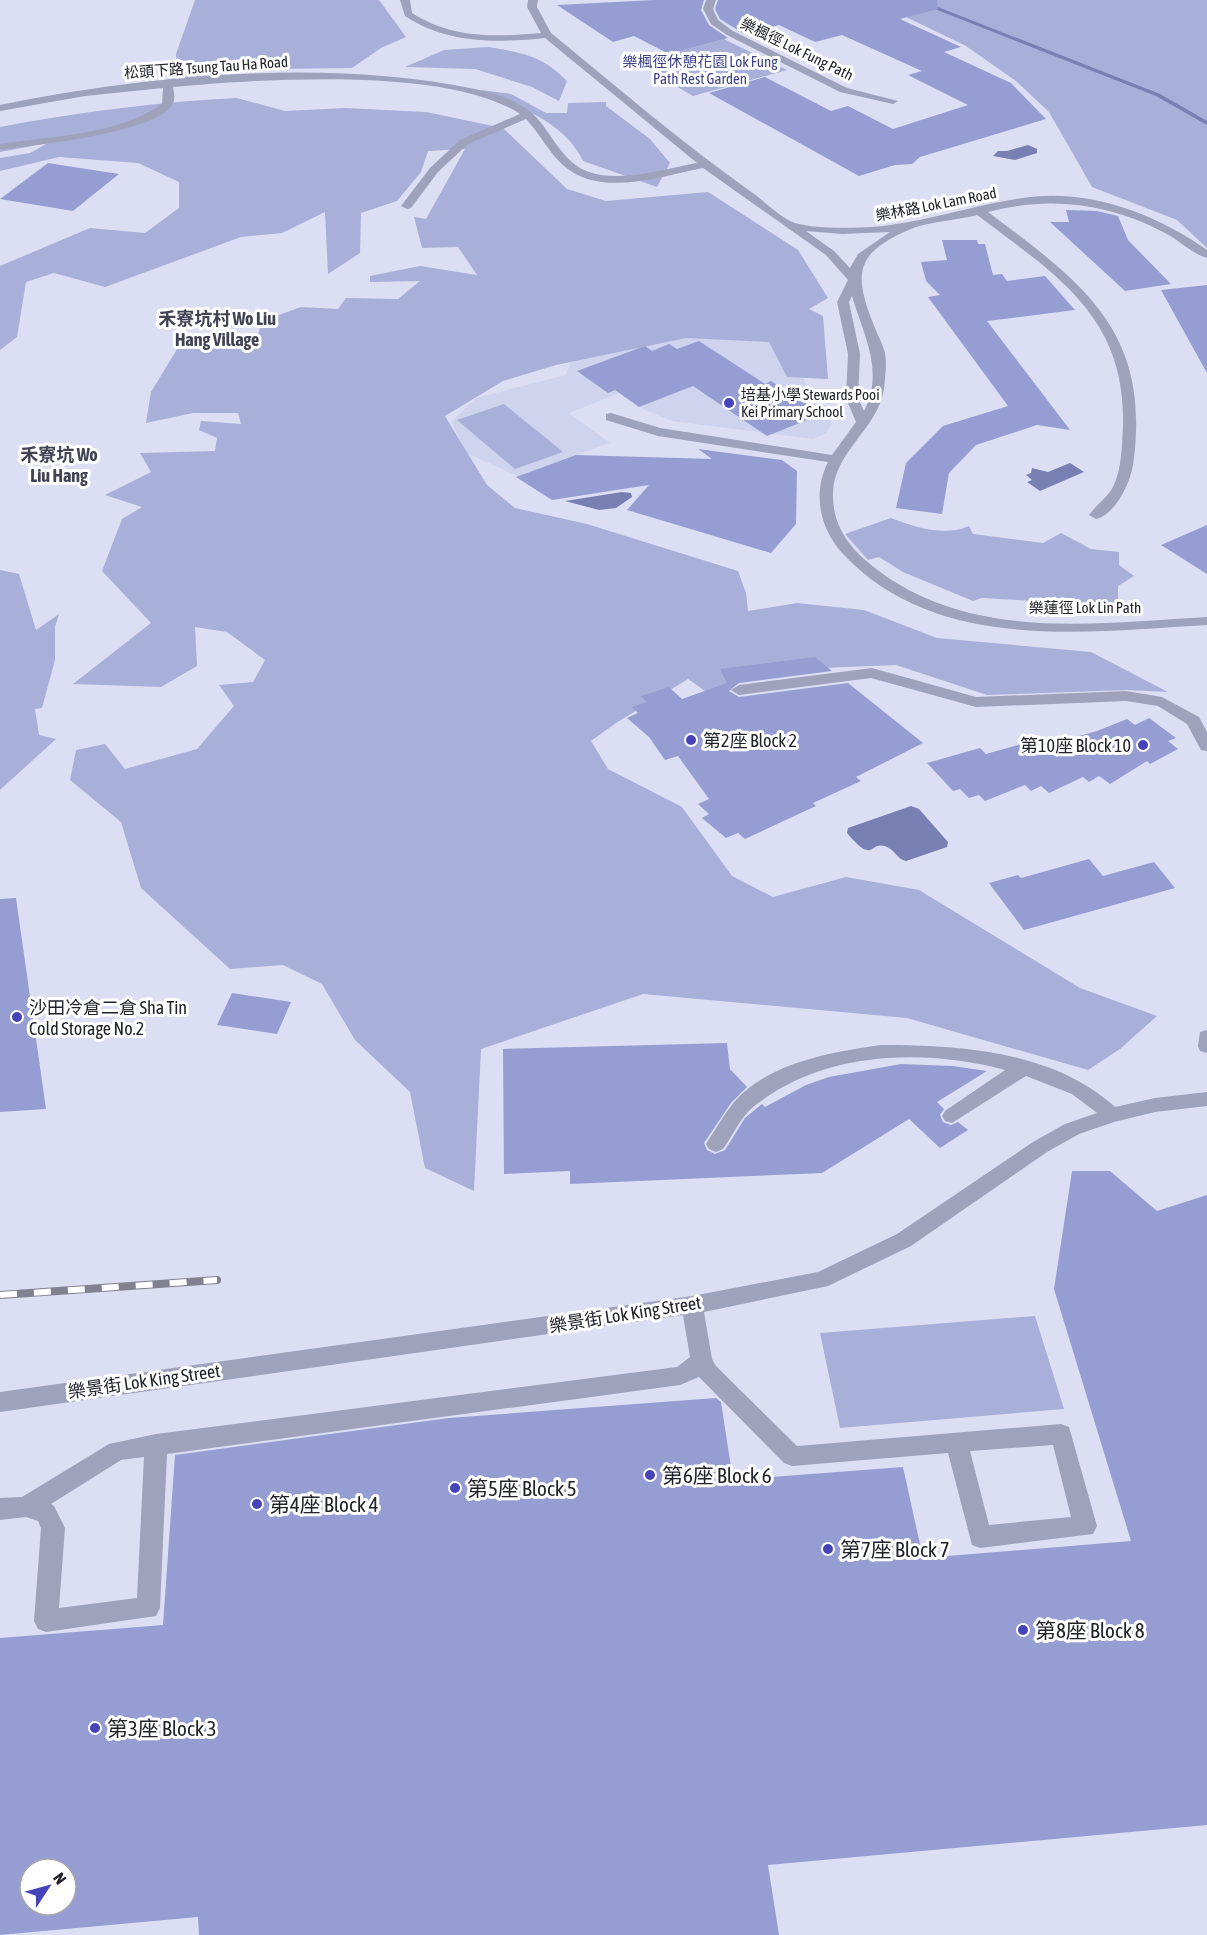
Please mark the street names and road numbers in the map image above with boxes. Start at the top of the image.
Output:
street label: 樂楓徑 Lok Fung Path [738,14,856,84]
street label: 松頭下路 Tsung Tau Ha Road [123,53,289,81]
street label: 樂林路 Lok Lam Road [874,184,998,224]
street label: 樂蓮徑 Lok Lin Path [1029,599,1141,616]
street label: 樂景街 Lok King Street [547,1292,703,1336]
street label: 樂景街 Lok King Street [66,1360,222,1402]

